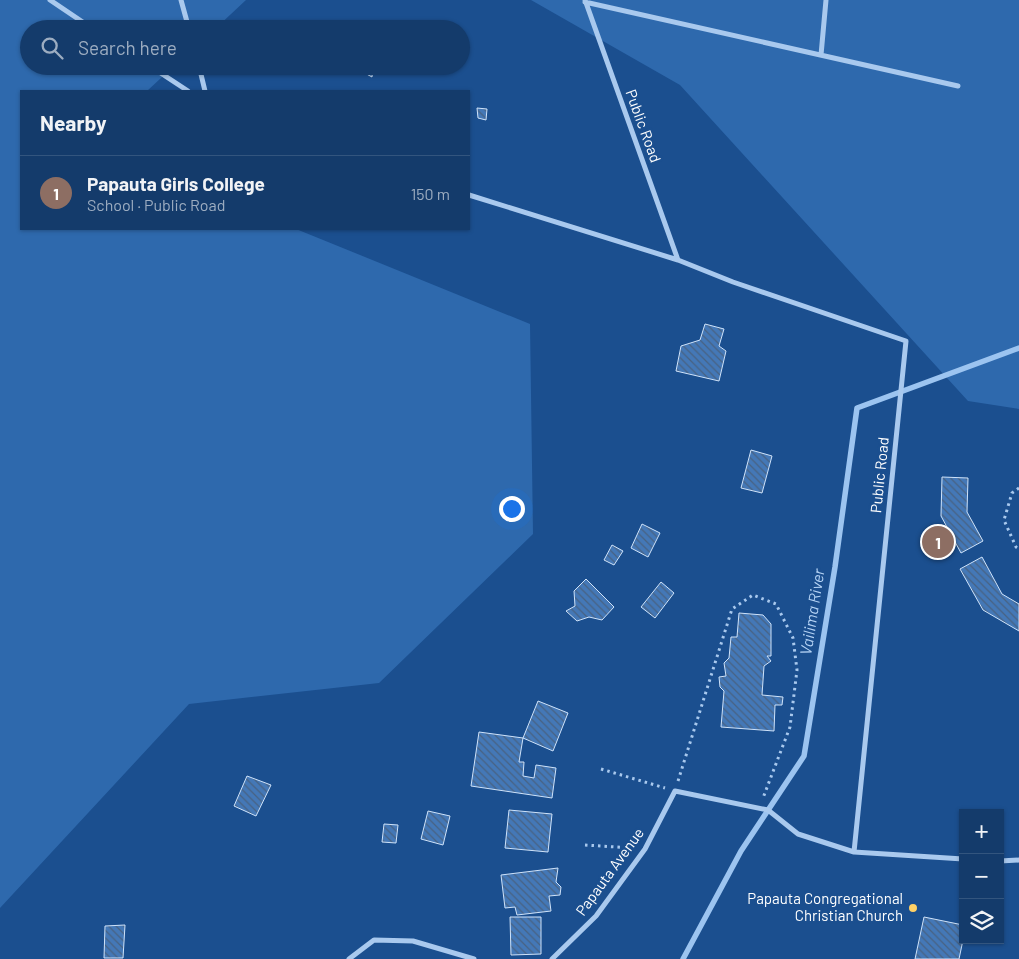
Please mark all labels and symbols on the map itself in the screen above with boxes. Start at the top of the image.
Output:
street label: Public Road [622,87,665,165]
street label: Public Road [866,436,892,514]
your location [499,496,525,522]
pin: 1 [922,523,954,561]
water label: Vailima River [795,566,828,657]
street label: Papauta Avenue [571,824,647,919]
place label: Papauta Congregational Christian Church [747,889,903,924]
marker: Papauta Congregational Christian Church [907,902,919,914]

